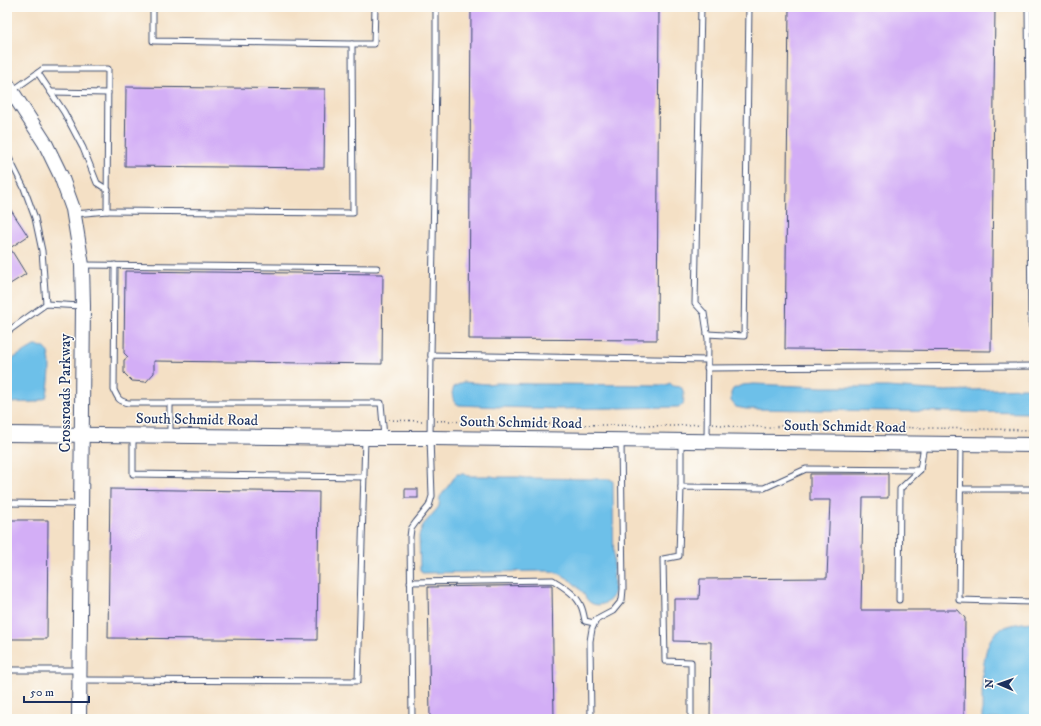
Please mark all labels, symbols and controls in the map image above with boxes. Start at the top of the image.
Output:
street label: Crossroads Parkway [56,333,75,452]
street label: South Schmidt Road [136,409,259,430]
street label: South Schmidt Road [460,412,583,433]
street label: South Schmidt Road [784,416,907,437]
north arrow [979,664,1019,704]
scale bar [24,678,89,704]
text: N [983,679,997,688]
text: 50 m [30,685,54,700]

